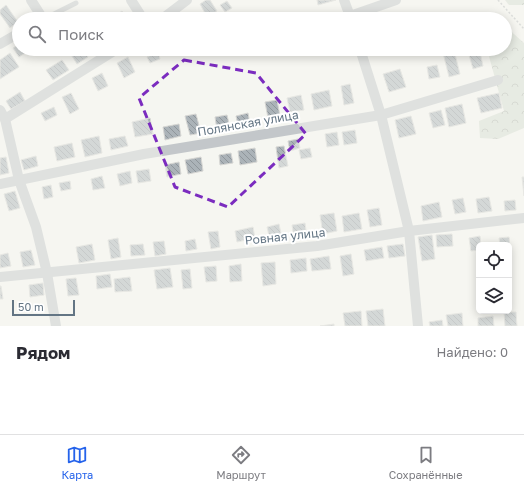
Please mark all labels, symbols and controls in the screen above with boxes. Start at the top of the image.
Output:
search box [12,12,512,56]
icon: search [26,23,48,45]
text: Поиск [58,25,104,43]
street label: Полянская улица [196,107,300,139]
street label: Ровная улица [244,224,326,248]
map controls [476,242,512,314]
button: locate [476,242,512,278]
button: layers [476,278,512,314]
scale bar [12,298,75,317]
text: 50 m [18,300,44,313]
text: Рядом [16,342,70,363]
text: Найдено: 0 [436,344,508,360]
tab: Карта [61,444,93,481]
tab: Маршрут [216,444,266,481]
tab: Сохранённые [389,444,463,481]

